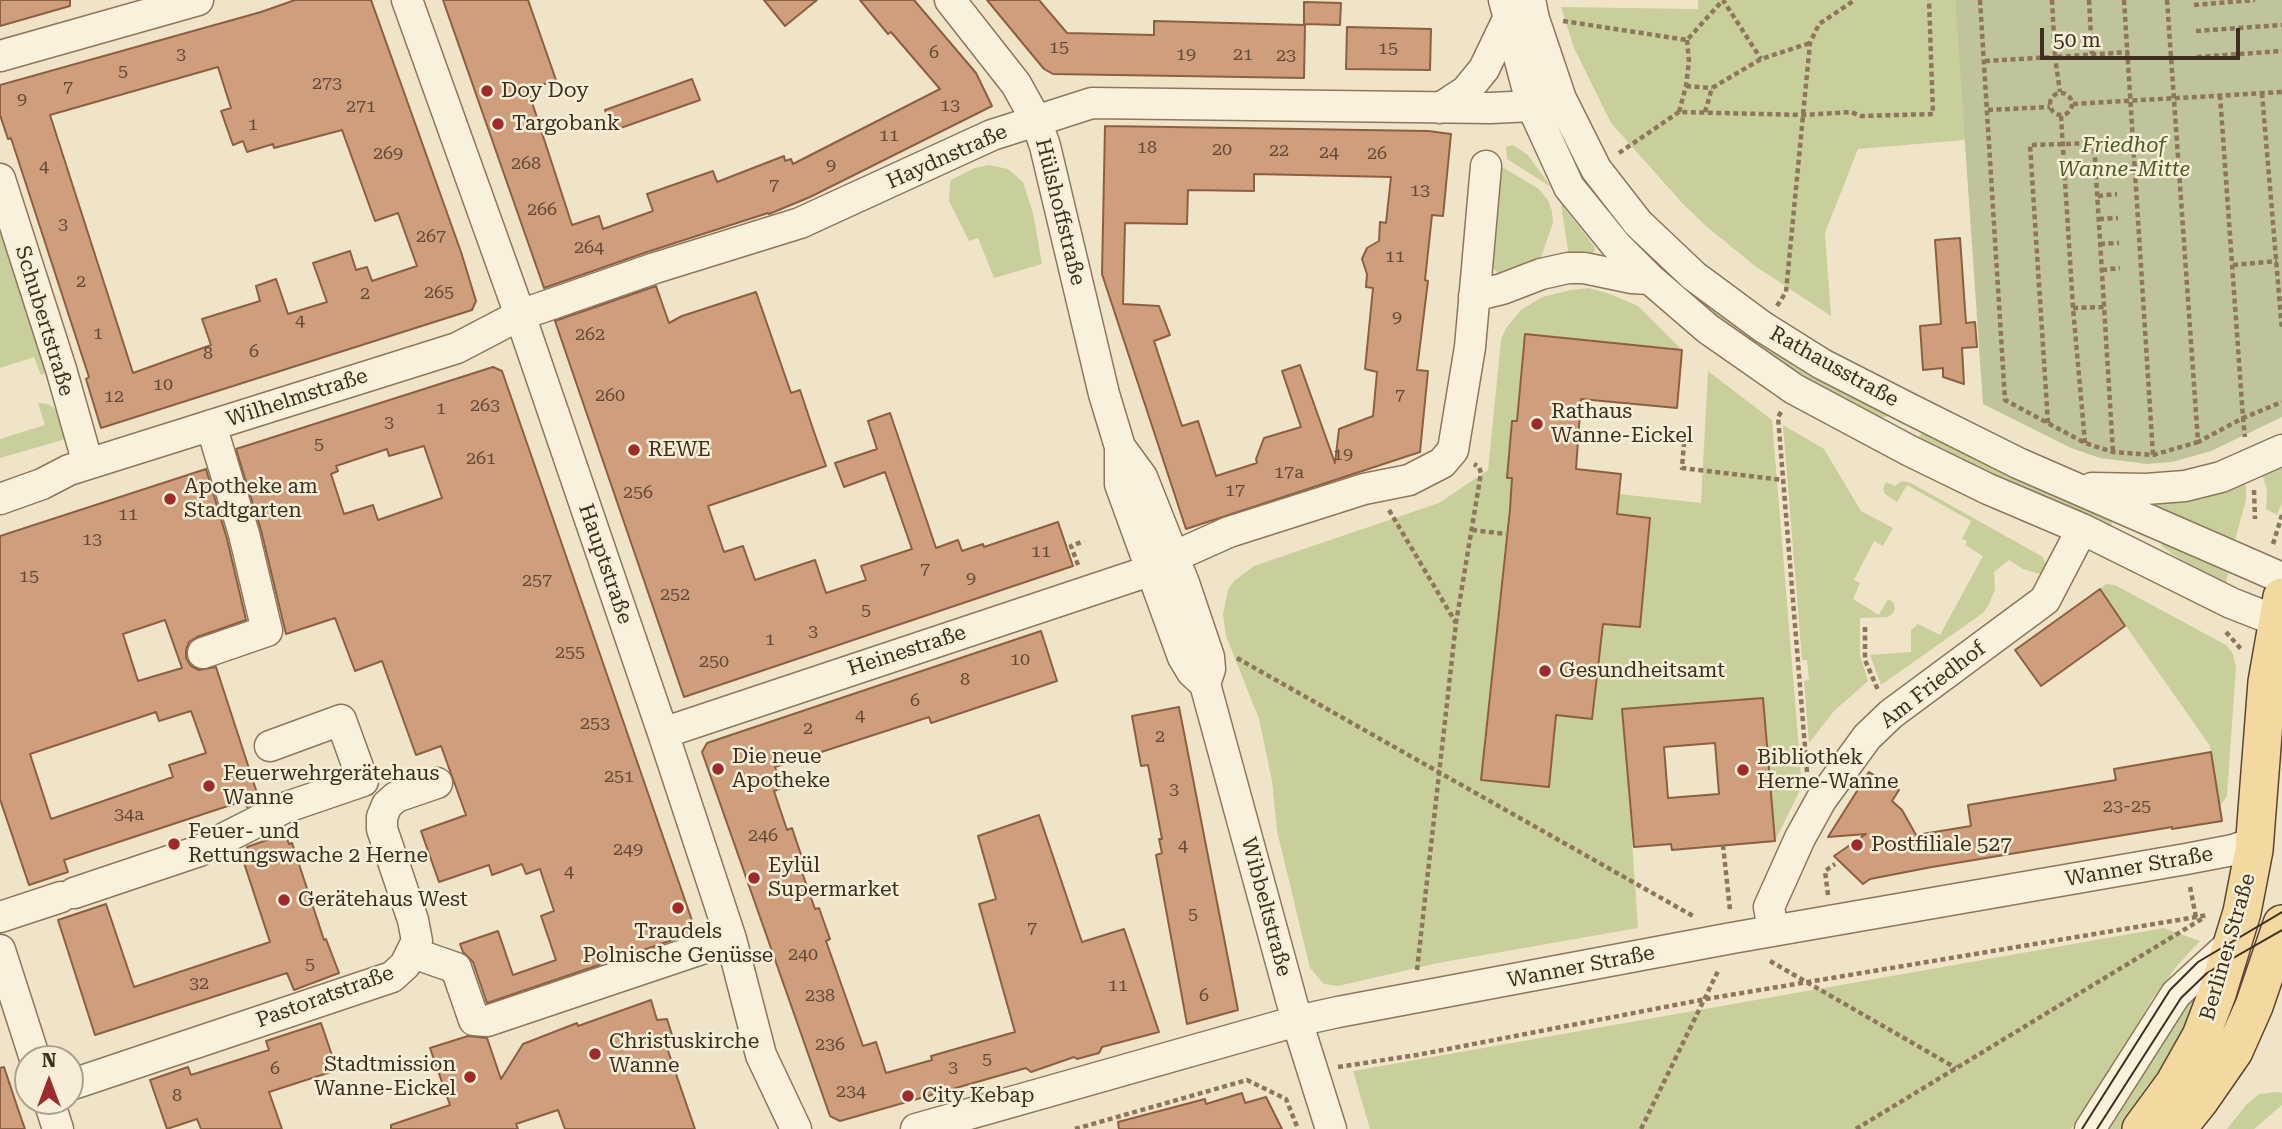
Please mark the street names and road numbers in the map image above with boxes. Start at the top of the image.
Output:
street label: Haydnstraße [883,119,1011,195]
street label: Hülshoffstraße [1030,136,1090,288]
street label: Schubertstraße [9,243,79,399]
street label: Rathausstraße [1765,321,1903,413]
street label: Wilhelmstraße [223,363,371,433]
street label: Hauptstraße [573,501,637,627]
street label: Heinestraße [845,620,969,682]
street label: Am Friedhof [1875,636,1991,734]
street label: Wibbeltstraße [1235,835,1297,979]
street label: Wanner Straße [2063,842,2215,892]
street label: Berliner Straße [2195,871,2261,1023]
street label: Wanner Straße [1505,940,1657,994]
street label: Pastoratstraße [253,960,397,1034]

